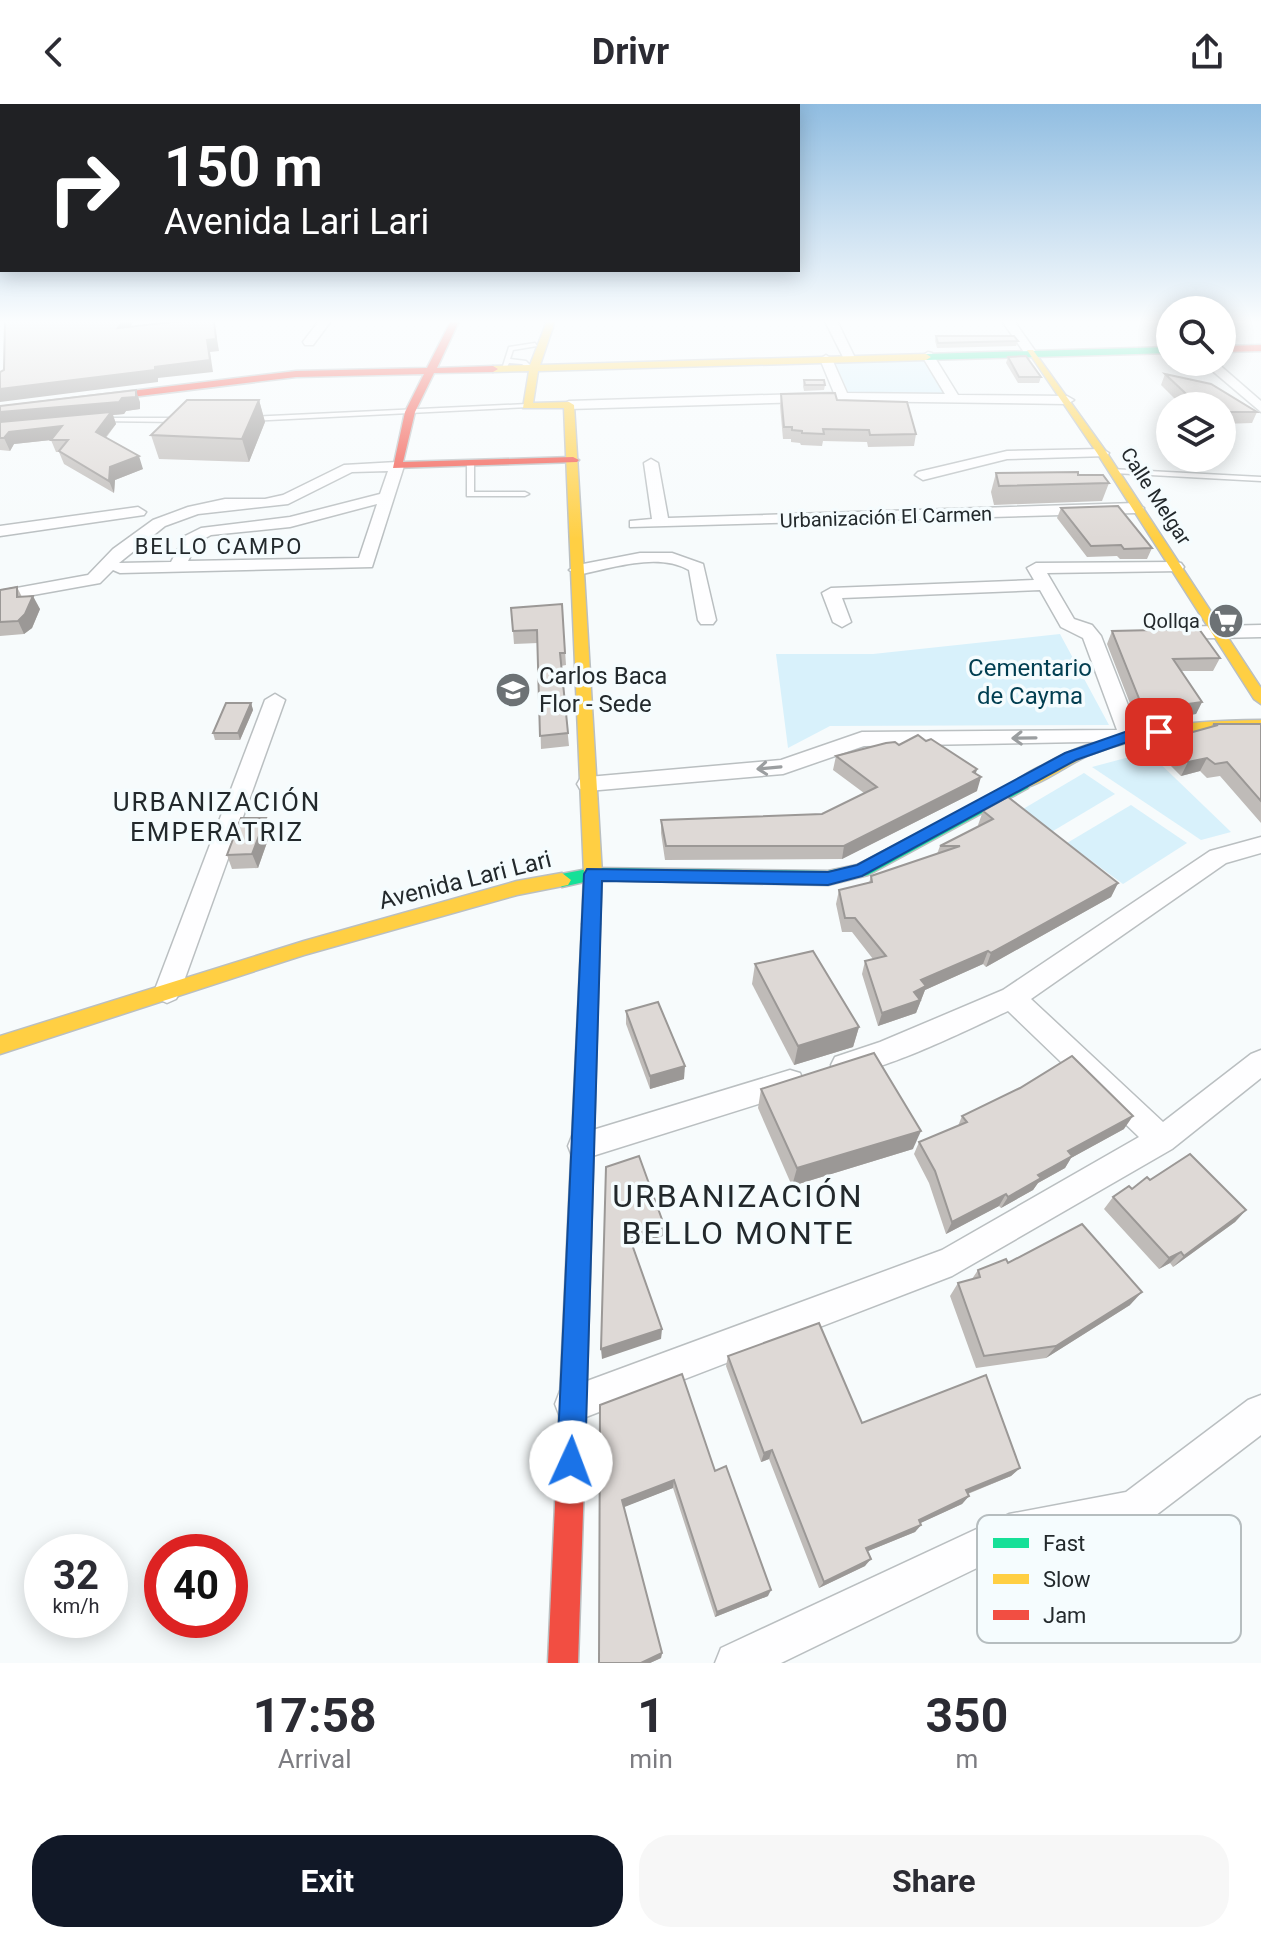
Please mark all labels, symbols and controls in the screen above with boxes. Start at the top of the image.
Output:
icon: back [32,30,76,74]
icon: share [1185,30,1229,74]
text: Drivr [592,31,669,73]
text: 150 m [164,134,323,200]
icon: right [32,136,136,240]
text: Avenida Lari Lari [164,201,429,243]
map controls [1156,296,1236,472]
button: search [1156,296,1236,376]
button: layers [1156,392,1236,472]
street label: Calle Melgar [1116,443,1196,549]
street label: Urbanización El Carmen [779,501,993,533]
district label: BELLO CAMPO [135,534,303,559]
supermarket icon: Qollqa [1207,602,1245,640]
place label: Qollqa [1143,609,1200,633]
park label: Cementario de Cayma [968,654,1092,710]
place label: Carlos Baca Flor - Sede [539,662,667,718]
school or university icon: Carlos Baca Flor - Sede [494,671,532,709]
pin [1125,698,1193,766]
icon: arrive [1137,710,1181,754]
one-way arrow [1011,730,1038,745]
one-way arrow [756,761,783,776]
district label: URBANIZACIÓN EMPERATRIZ [113,787,321,847]
street label: Avenida Lari Lari [376,845,554,915]
district label: URBANIZACIÓN BELLO MONTE [612,1177,864,1252]
position arrow [529,1420,613,1504]
legend [977,1515,1241,1643]
text: Fast [1043,1531,1085,1556]
speed limit sign: 40 [144,1534,248,1638]
text: 32 [53,1552,99,1599]
text: Slow [1043,1567,1091,1592]
text: km/h [53,1594,99,1618]
text: Jam [1043,1603,1086,1628]
text: 17:58 [253,1687,376,1744]
text: 1 [637,1687,665,1744]
text: 350 [926,1687,1008,1744]
text: Arrival [278,1744,352,1774]
text: min [629,1744,673,1774]
text: m [955,1744,978,1774]
button: Exit [32,1835,623,1927]
button: Share [639,1835,1229,1927]

